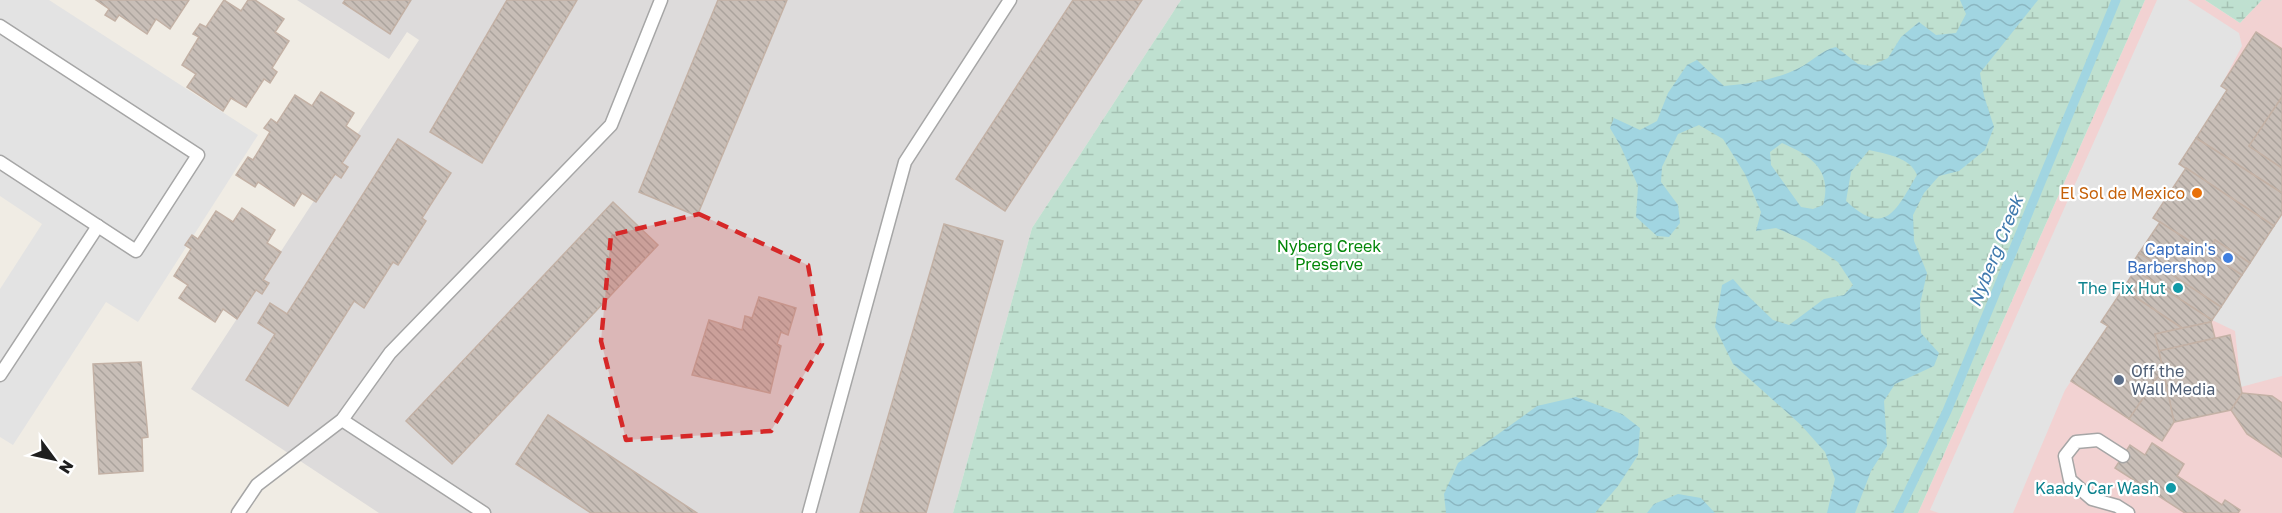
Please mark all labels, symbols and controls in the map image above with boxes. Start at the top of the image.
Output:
place label: El Sol de Mexico [2060,183,2185,203]
marker: El Sol de Mexico [2190,186,2204,200]
water label: Nyberg Creek [1963,191,2028,310]
park label: Nyberg Creek Preserve [1277,236,1381,274]
place label: Captain's Barbershop [2127,239,2216,277]
marker: Captain's Barbershop [2221,251,2235,265]
place label: The Fix Hut [2078,278,2166,298]
marker: The Fix Hut [2171,281,2185,295]
place label: Off the Wall Media [2131,361,2215,399]
marker: Off the Wall Media [2112,373,2126,387]
north arrow [24,429,84,489]
text: N [55,457,78,478]
place label: Kaady Car Wash [2035,478,2159,498]
marker: Kaady Car Wash [2164,481,2178,495]

